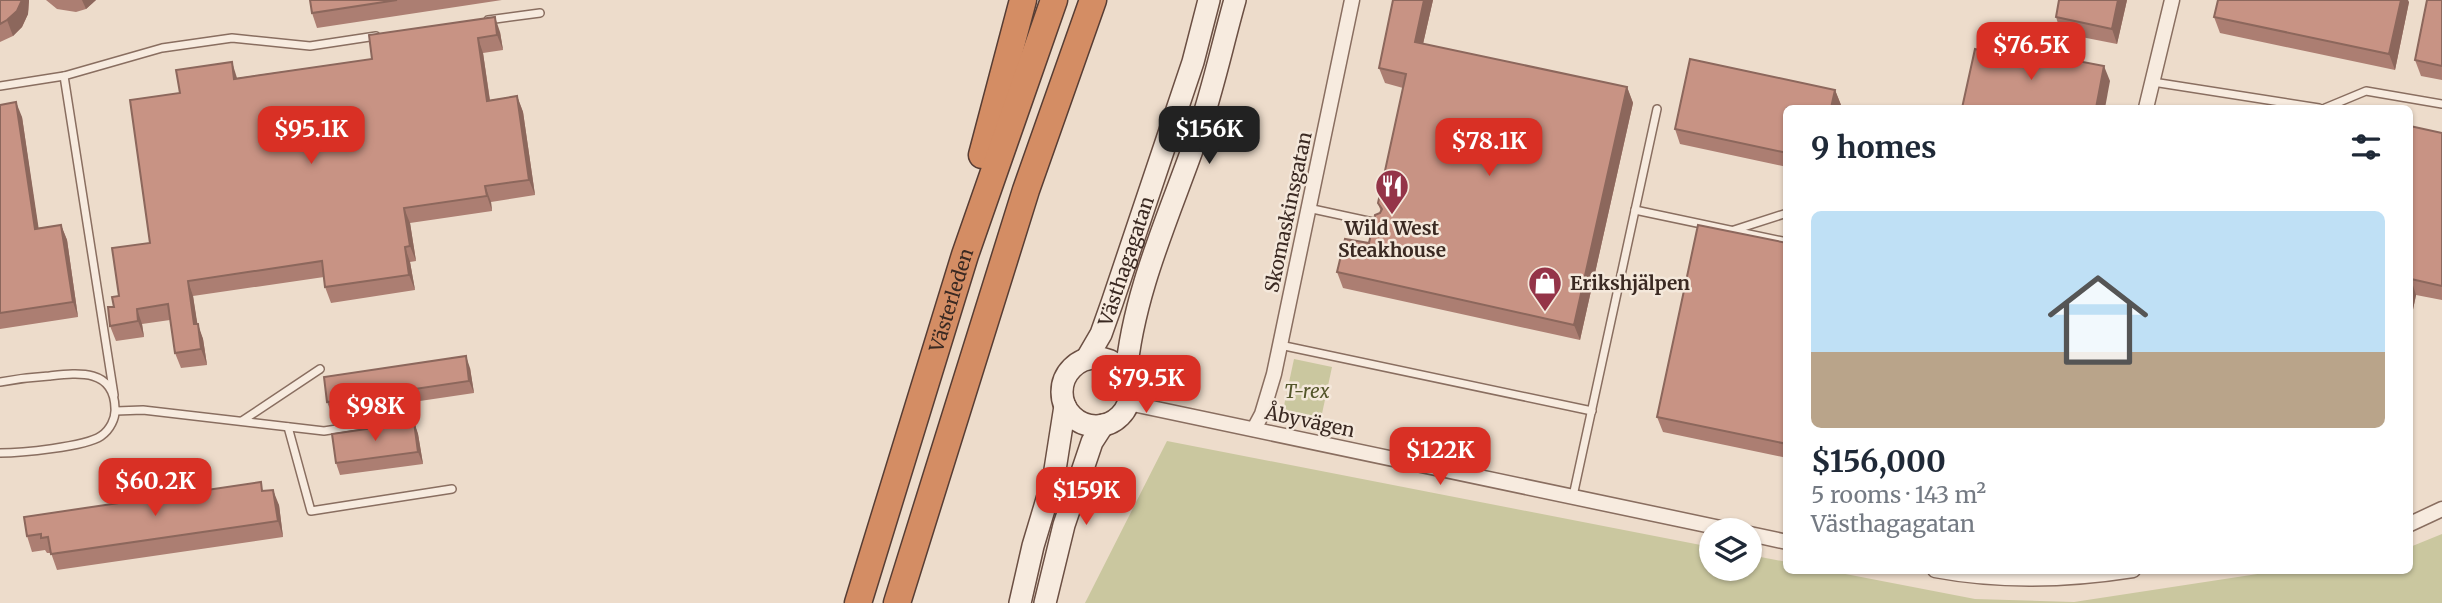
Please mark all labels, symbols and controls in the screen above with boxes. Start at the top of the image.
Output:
pin: $76.5K [1974,22,2088,82]
text: $76.5K [1993,30,2069,59]
pin: $95.1K [254,106,368,166]
pin: $156K [1160,106,1258,166]
text: $95.1K [274,114,348,143]
text: $156K [1175,114,1243,143]
pin: $78.1K [1432,118,1546,178]
text: $78.1K [1451,126,1527,155]
text: 9 homes [1811,128,1937,166]
icon: filters [2347,128,2385,166]
street label: Skomaskinsgatan [1259,129,1317,295]
restaurant icon: Wild West Steakhouse [1373,167,1411,216]
street label: Västhagagatan [1093,193,1159,330]
place label: Wild West Steakhouse [1338,216,1446,262]
street label: Västerleden [924,244,979,356]
icon: home [2035,257,2161,383]
shop icon: Erikshjälpen [1526,264,1564,313]
place label: Erikshjälpen [1570,271,1690,295]
pin: $79.5K [1089,356,1203,415]
text: $79.5K [1108,363,1184,392]
park label: T-rex [1284,379,1330,403]
pin: $98K [334,384,416,443]
text: $98K [345,391,405,420]
street label: Åbyvägen [1262,399,1358,442]
pin: $122K [1391,428,1489,487]
text: $122K [1406,435,1474,464]
text: $156,000 [1811,442,1946,480]
pin: $60.2K [98,458,212,518]
text: $60.2K [115,466,195,495]
pin: $159K [1037,468,1135,527]
text: $159K [1052,475,1120,504]
text: 5 rooms · 143 m² [1811,480,1986,509]
text: Västhagagatan [1811,509,1975,538]
map controls [1699,518,1762,581]
button: layers [1699,518,1762,581]

